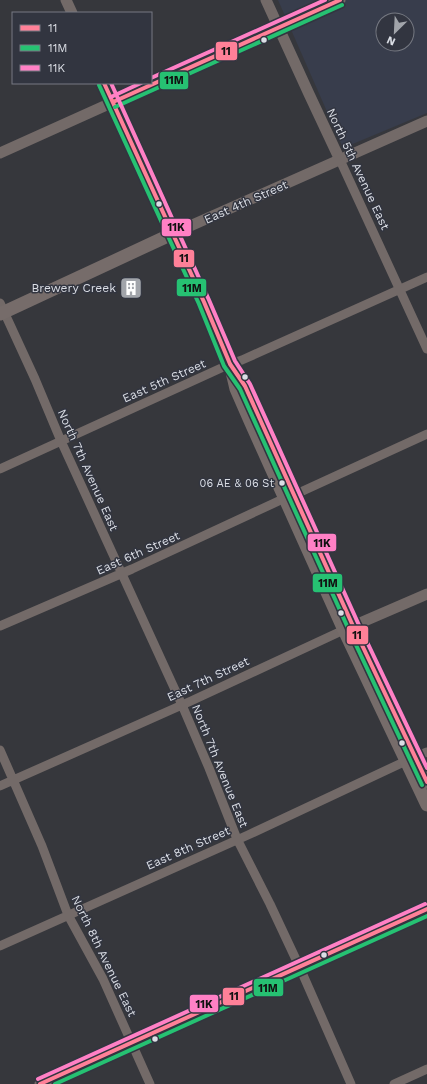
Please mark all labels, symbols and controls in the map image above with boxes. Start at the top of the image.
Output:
legend [12,12,152,84]
north arrow [375,12,415,52]
text: 11 [48,21,57,35]
text: N [385,33,398,48]
unlabelled marker [259,35,269,45]
text: 11M [48,41,68,55]
line badge: 11 [215,41,238,61]
text: 11 [221,45,231,58]
text: 11K [48,61,65,75]
line badge: 11M [159,71,189,90]
text: 11M [164,74,184,87]
street label: North 5th Avenue East [324,106,392,232]
street label: East 4th Street [202,177,290,227]
unlabelled marker [154,199,164,209]
line badge: 11K [161,218,192,237]
text: 11K [167,221,185,234]
line badge: 11 [173,249,195,268]
text: 11 [179,252,189,265]
building icon: Brewery Creek [118,275,144,301]
line badge: 11M [176,278,207,297]
place label: Brewery Creek [31,281,116,295]
text: 11M [182,282,202,295]
street label: East 5th Street [120,356,208,406]
unlabelled marker [240,372,250,382]
street label: North 7th Avenue East [55,407,121,533]
place label: 06 AE & 06 St [200,477,274,490]
marker: 06 AE & 06 St [277,478,287,488]
street label: East 6th Street [94,528,182,578]
line badge: 11K [307,533,337,552]
text: 11K [313,537,331,550]
line badge: 11M [312,573,343,593]
text: 11M [318,577,338,590]
unlabelled marker [336,608,346,618]
line badge: 11 [346,625,369,645]
text: 11 [352,629,362,642]
street label: East 7th Street [165,654,251,704]
street label: North 7th Avenue East [189,702,251,830]
unlabelled marker [397,738,407,748]
street label: East 8th Street [144,823,232,873]
street label: North 8th Avenue East [69,893,139,1019]
unlabelled marker [319,950,329,960]
line badge: 11M [253,978,284,997]
text: 11M [258,982,278,995]
line badge: 11 [222,987,245,1006]
text: 11 [229,990,239,1003]
line badge: 11K [189,994,219,1013]
text: 11K [195,998,213,1011]
unlabelled marker [150,1034,160,1044]

